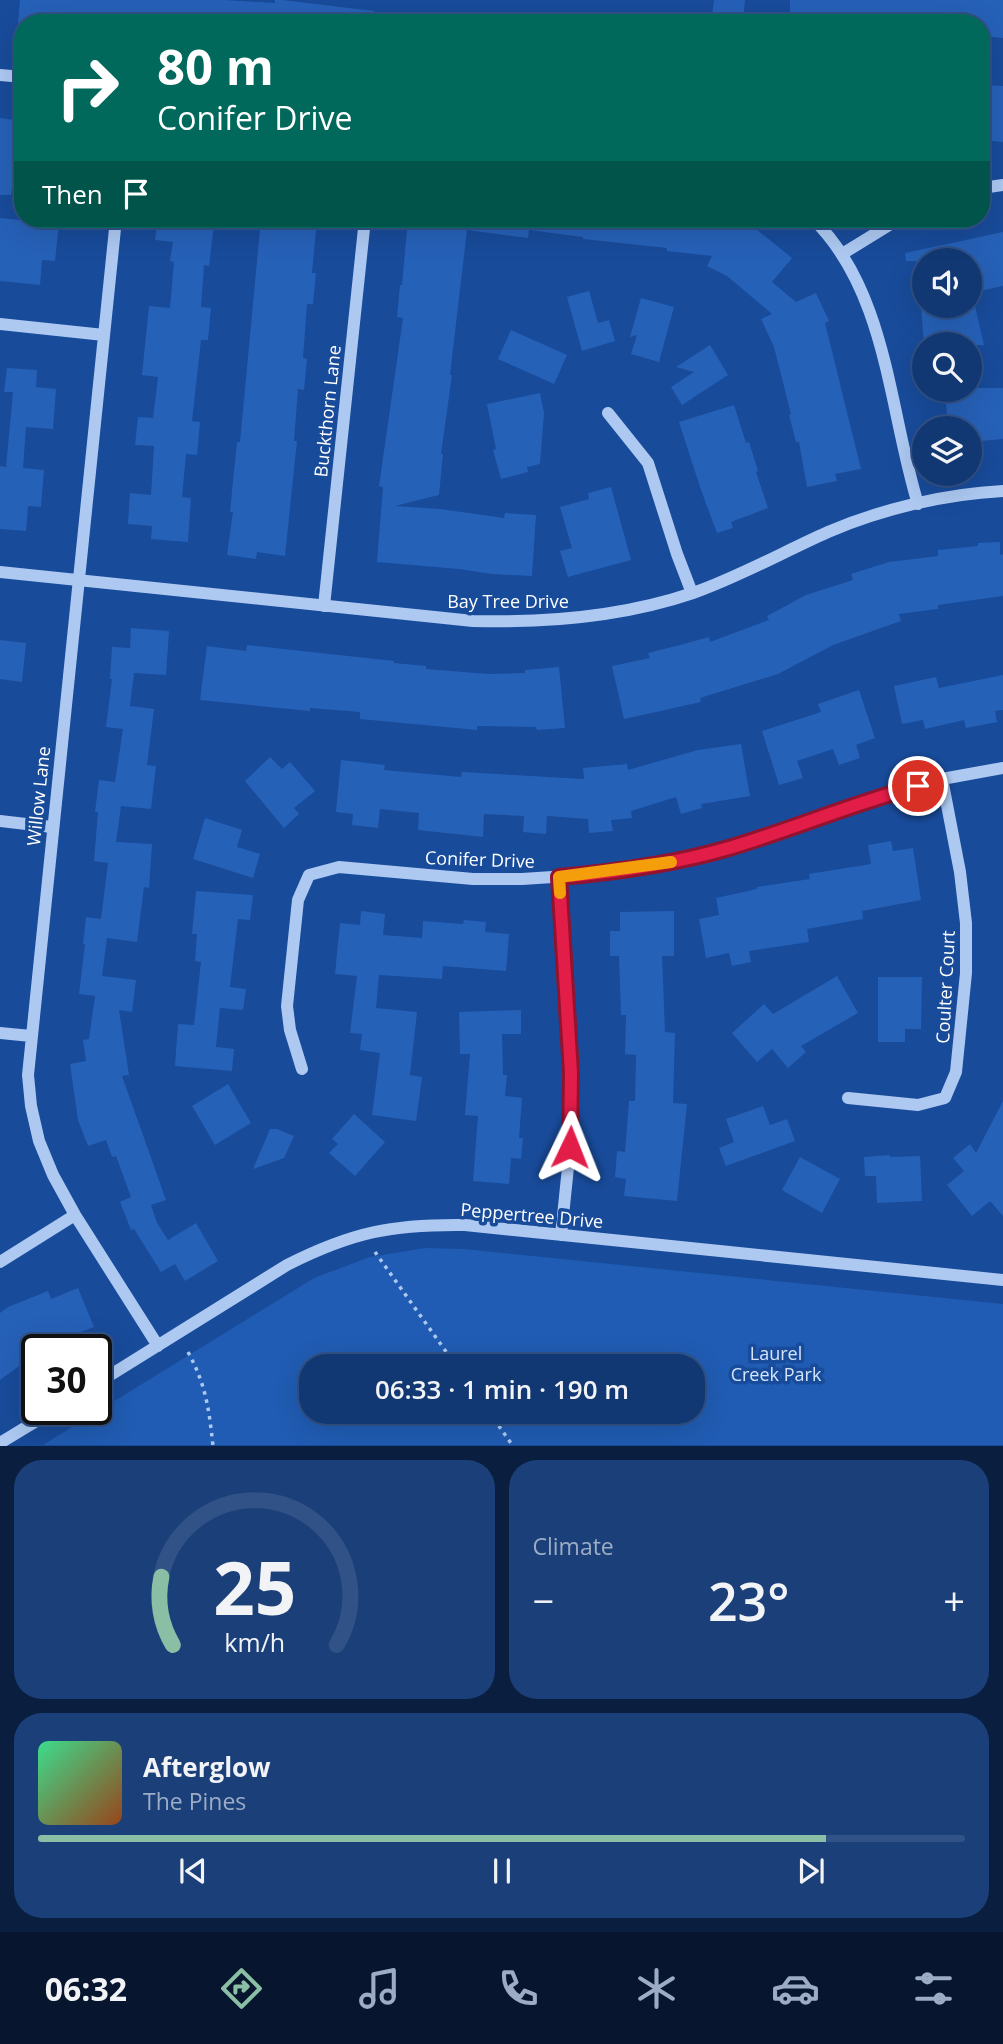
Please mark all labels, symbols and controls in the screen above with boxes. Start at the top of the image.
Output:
text: 80 m [157,33,274,99]
icon: right [42,42,133,133]
text: Conifer Drive [157,96,353,139]
icon: arrive [117,175,155,213]
text: Then [42,176,103,212]
map controls [912,248,982,486]
button: sound [912,248,982,318]
button: search [912,332,982,402]
street label: Buckthorn Lane [308,344,346,478]
button: layers [912,416,982,486]
street label: Bay Tree Drive [447,589,569,613]
street label: Willow Lane [21,745,55,847]
pin [888,756,948,816]
icon: arrive [899,767,937,805]
street label: Conifer Drive [425,845,535,873]
street label: Coulter Court [930,930,960,1044]
position arrow [533,1110,607,1184]
street label: Peppertree Drive [460,1197,604,1233]
speed limit sign: 30 [21,1334,112,1425]
park label: Laurel Creek Park [731,1341,822,1386]
text: 06:33 · 1 min · 190 m [375,1371,629,1407]
text: Climate [533,1530,614,1562]
text: 25 [213,1538,296,1637]
text: 23° [708,1565,790,1636]
text: − [533,1574,554,1626]
text: + [943,1574,965,1626]
text: km/h [224,1625,285,1659]
text: Afterglow [143,1749,270,1785]
text: The Pines [143,1785,246,1817]
icon: previous [174,1852,212,1890]
icon: pause [483,1852,521,1890]
icon: next [792,1852,830,1890]
icon: directions [217,1964,266,2013]
icon: music [355,1964,404,2013]
icon: phone [494,1964,543,2013]
icon: climate [632,1964,681,2013]
icon: car [771,1964,820,2013]
icon: filters [909,1964,958,2013]
text: 06:32 [45,1967,127,2010]

